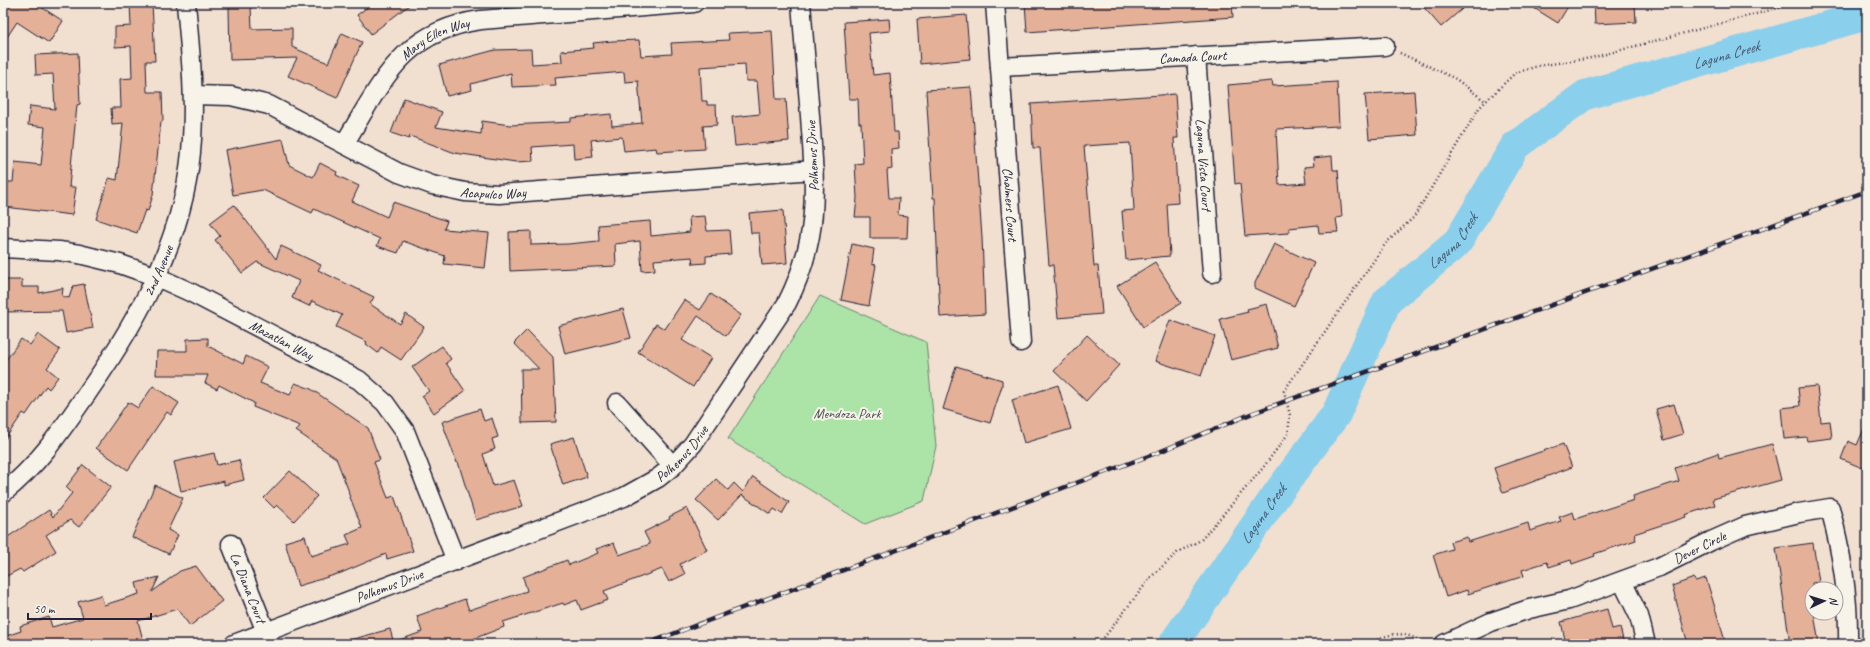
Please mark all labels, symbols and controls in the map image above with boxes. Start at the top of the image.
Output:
street label: Mary Ellen Way [397,14,472,64]
water label: Laguna Creek [1691,36,1764,74]
street label: Camada Court [1159,47,1228,67]
street label: Laguna Vista Court [1192,118,1216,214]
street label: Polhemus Drive [802,119,823,192]
street label: Chalmers Court [999,167,1021,243]
street label: Acapulco Way [459,183,528,203]
water label: Laguna Creek [1424,209,1483,274]
street label: 2nd Avenue [140,242,178,299]
street label: Mazatlan Way [246,316,317,364]
park label: Mendoza Park [813,405,881,422]
street label: Polhemus Drive [652,421,713,486]
water label: Laguna Creek [1236,479,1292,548]
street label: Dever Circle [1670,527,1730,568]
street label: La Diana Court [226,550,270,628]
street label: Polhemus Drive [354,565,427,606]
north arrow [1804,581,1844,621]
scale bar [28,595,151,621]
text: N [1827,596,1841,606]
text: 50 m [34,601,56,617]

